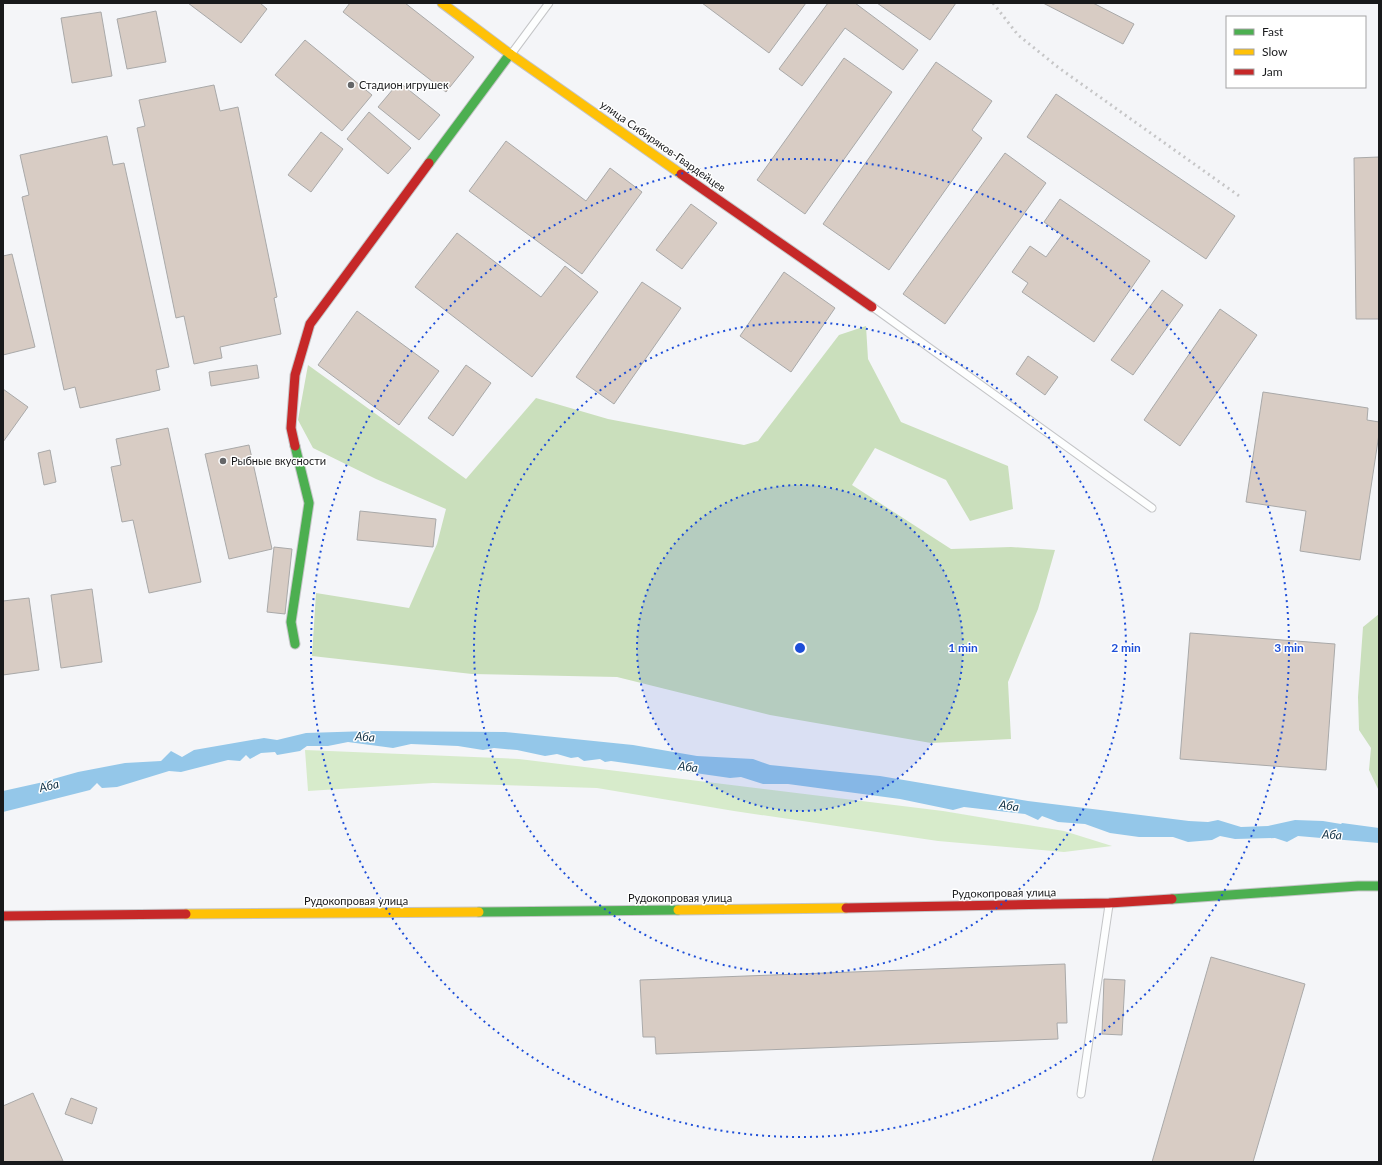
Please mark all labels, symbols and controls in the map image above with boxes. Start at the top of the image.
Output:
legend [1226,16,1366,88]
text: Fast [1262,24,1284,39]
text: Slow [1262,44,1288,59]
text: Jam [1262,64,1283,79]
place label: Стадион игрушек [359,78,449,91]
marker: Стадион игрушек [346,80,356,90]
street label: улица Сибиряков-Гвардейцев [598,97,729,194]
place label: Рыбные вкусности [231,454,326,467]
marker: Рыбные вкусности [218,456,228,466]
text: 1 min [948,640,978,655]
text: 2 min [1111,640,1141,655]
text: 3 min [1274,640,1304,655]
centre of rings [793,641,807,655]
water label: Аба [354,728,376,745]
water label: Аба [676,758,699,775]
water label: Аба [36,776,60,795]
water label: Аба [997,797,1020,814]
water label: Аба [1321,826,1342,843]
street label: Рудокопровая улица [952,885,1056,900]
street label: Рудокопровая улица [628,891,732,904]
street label: Рудокопровая улица [304,894,408,907]

